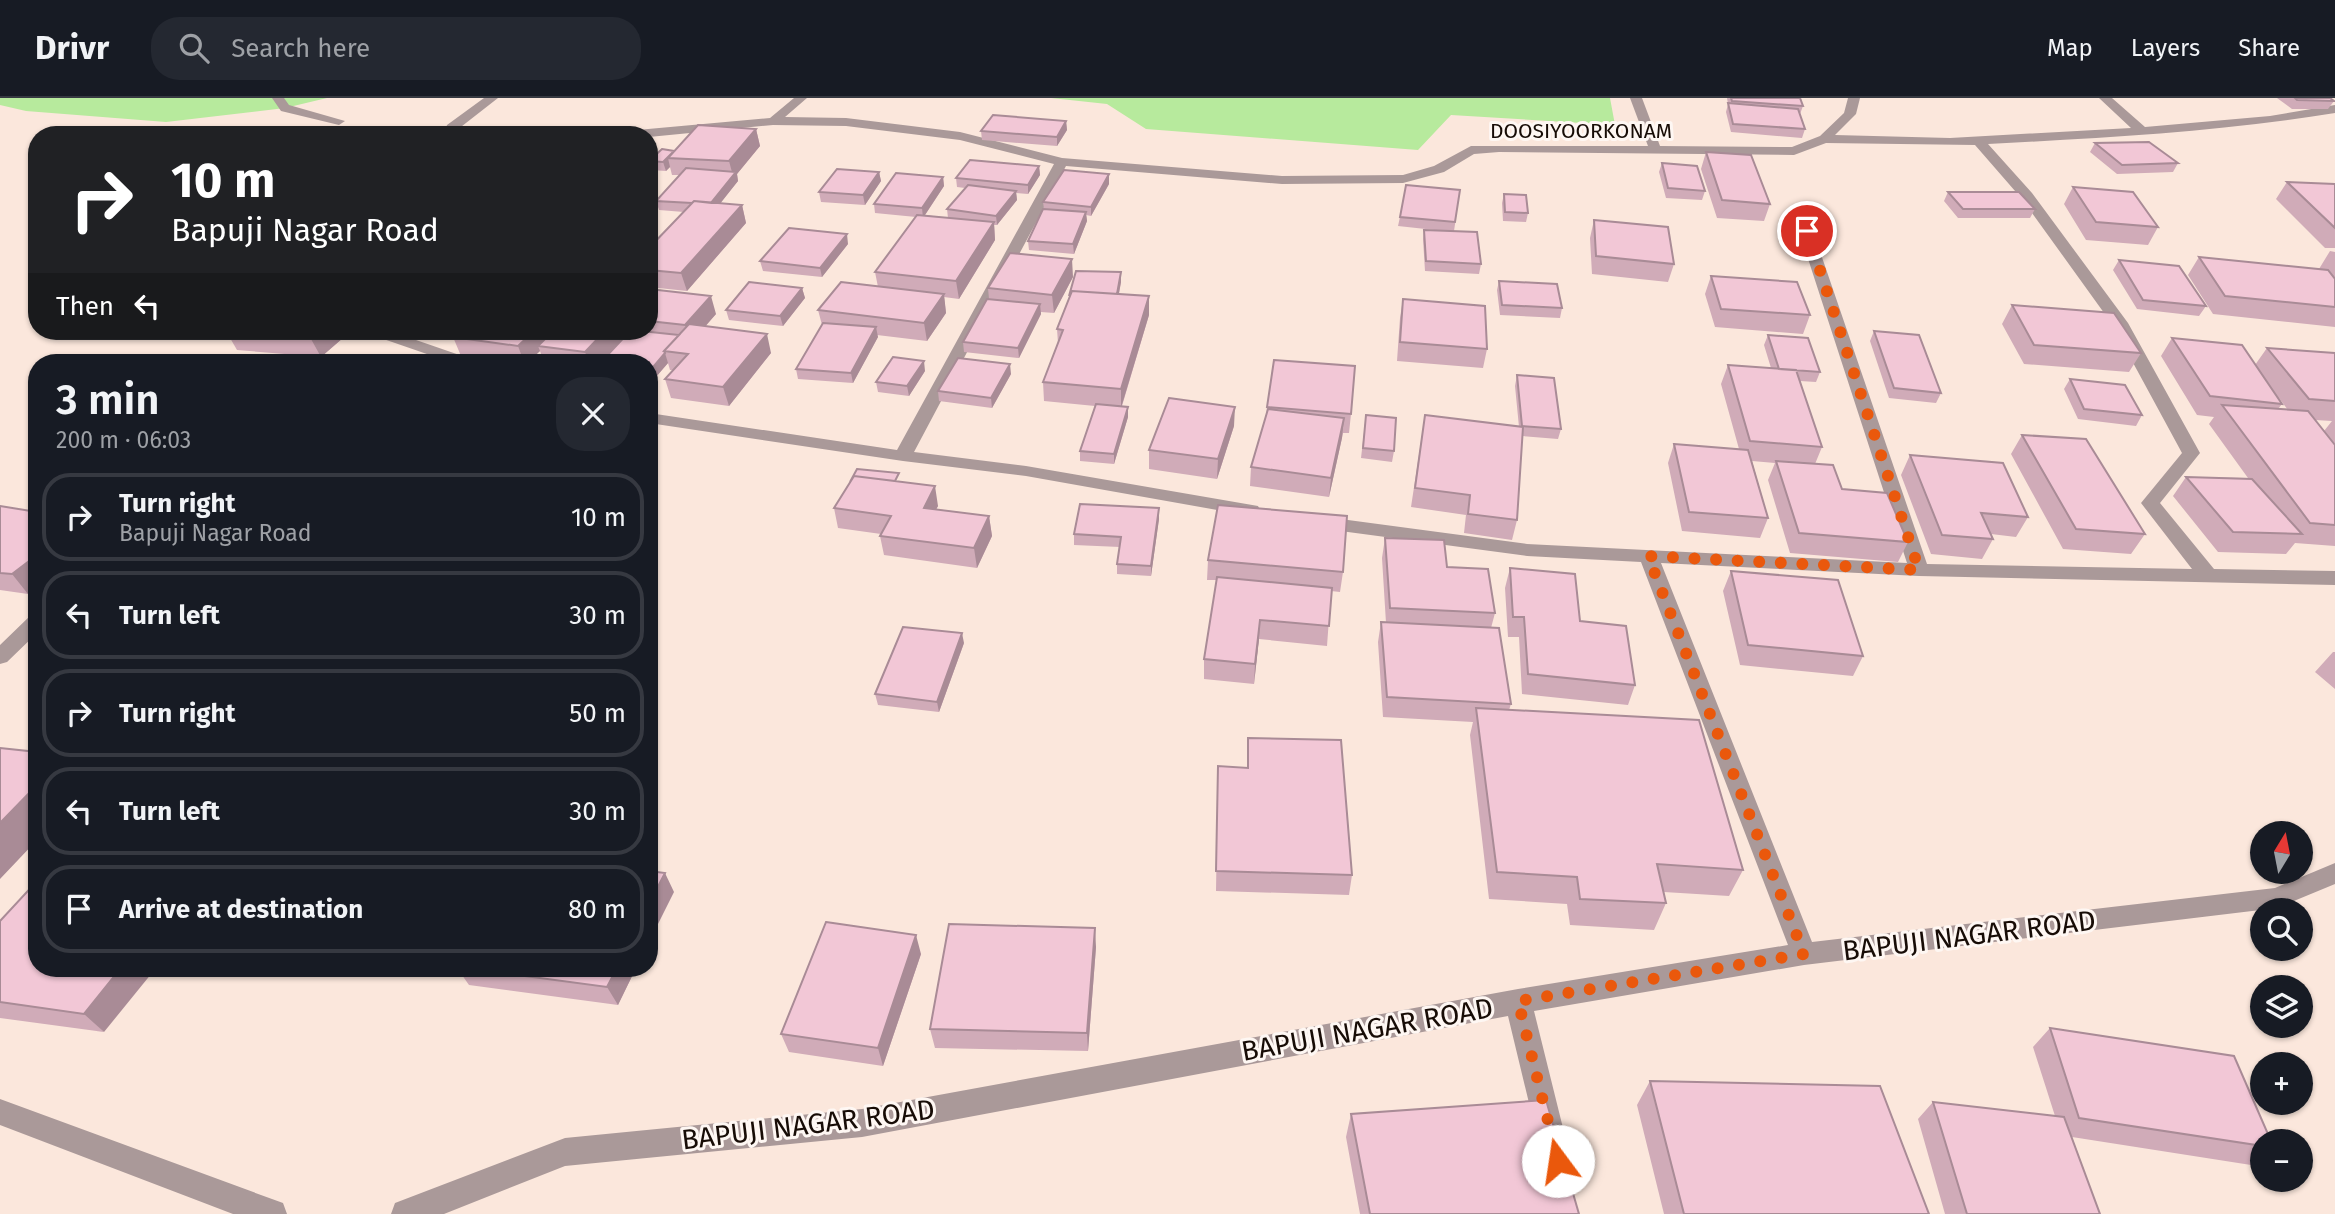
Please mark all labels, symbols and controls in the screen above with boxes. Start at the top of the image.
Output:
search box [151,17,641,80]
text: Drivr [35,28,109,68]
icon: search [175,29,213,67]
text: Search here [231,33,370,64]
text: Map [2047,34,2093,62]
text: Layers [2131,34,2200,62]
text: Share [2238,34,2300,62]
street label: DOOSIYOORKONAM [1490,118,1672,144]
text: 10 m [171,151,275,210]
icon: right [56,154,147,245]
pin [1777,201,1837,261]
text: Bapuji Nagar Road [171,211,439,249]
icon: arrive [1788,212,1826,250]
icon: left [128,287,166,325]
text: Then [56,291,114,322]
text: 3 min [56,375,160,425]
button: close [556,377,630,451]
text: 200 m · 06:03 [56,426,191,454]
text: Turn right [119,488,236,519]
icon: right [60,498,98,536]
text: 10 m [571,502,626,533]
text: Bapuji Nagar Road [119,519,312,547]
icon: left [60,596,98,634]
text: Turn left [119,600,220,631]
text: 30 m [569,600,626,631]
icon: right [60,694,98,732]
text: Turn right [119,698,236,729]
text: 50 m [569,698,626,729]
icon: left [60,792,98,830]
text: Turn left [119,796,220,827]
text: 30 m [569,796,626,827]
north arrow [2250,821,2314,884]
map controls [2250,821,2313,1192]
icon: arrive [60,890,98,928]
text: Arrive at destination [119,894,363,925]
text: 80 m [568,894,626,925]
button: search [2250,898,2313,961]
street label: BAPUJI NAGAR ROAD [1841,904,2097,967]
button: layers [2250,975,2313,1038]
street label: BAPUJI NAGAR ROAD [1239,991,1495,1068]
button: + [2250,1052,2313,1115]
street label: BAPUJI NAGAR ROAD [680,1093,936,1156]
position arrow [1521,1124,1595,1198]
button: − [2250,1129,2313,1192]

